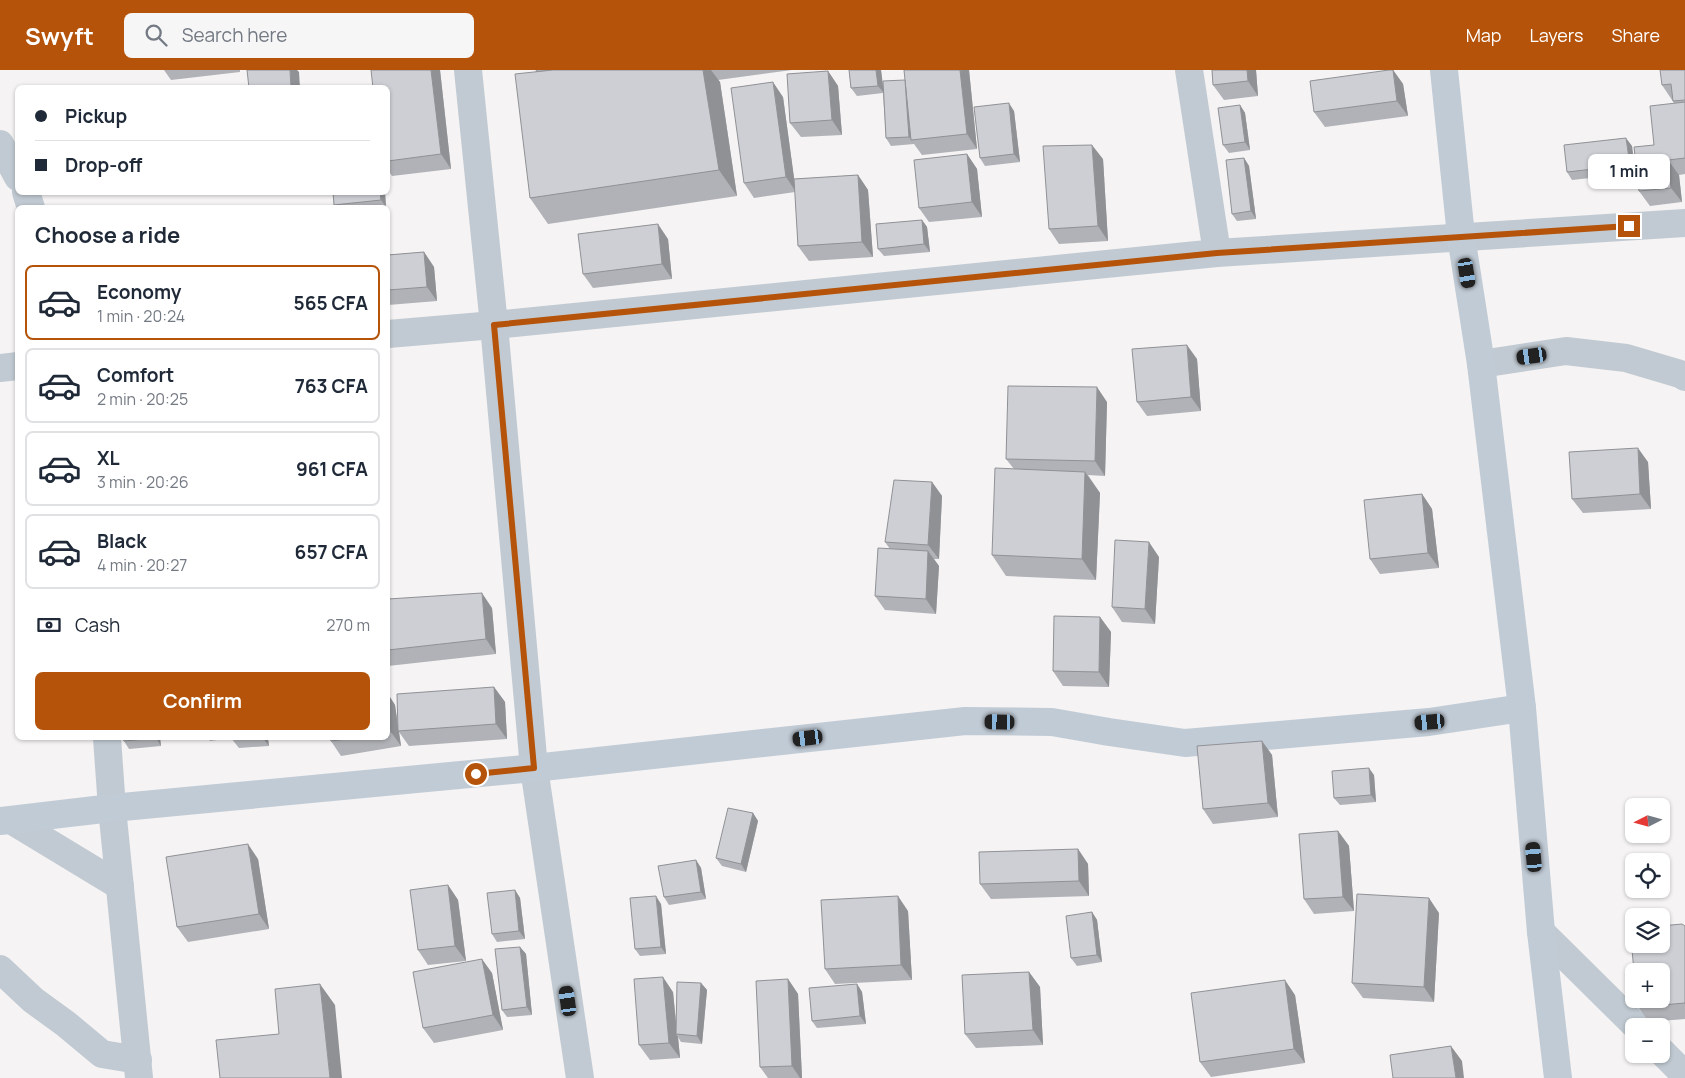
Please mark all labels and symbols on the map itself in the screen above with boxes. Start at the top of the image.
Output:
callout: 1 min [1588,154,1670,188]
route end [1618,215,1640,237]
car [1457,257,1476,289]
car [1516,346,1547,366]
car [1414,713,1445,731]
car [984,714,1015,730]
car [792,729,823,747]
route start [465,763,487,785]
north arrow [1625,798,1670,842]
car [1525,841,1542,873]
car [558,985,577,1017]

